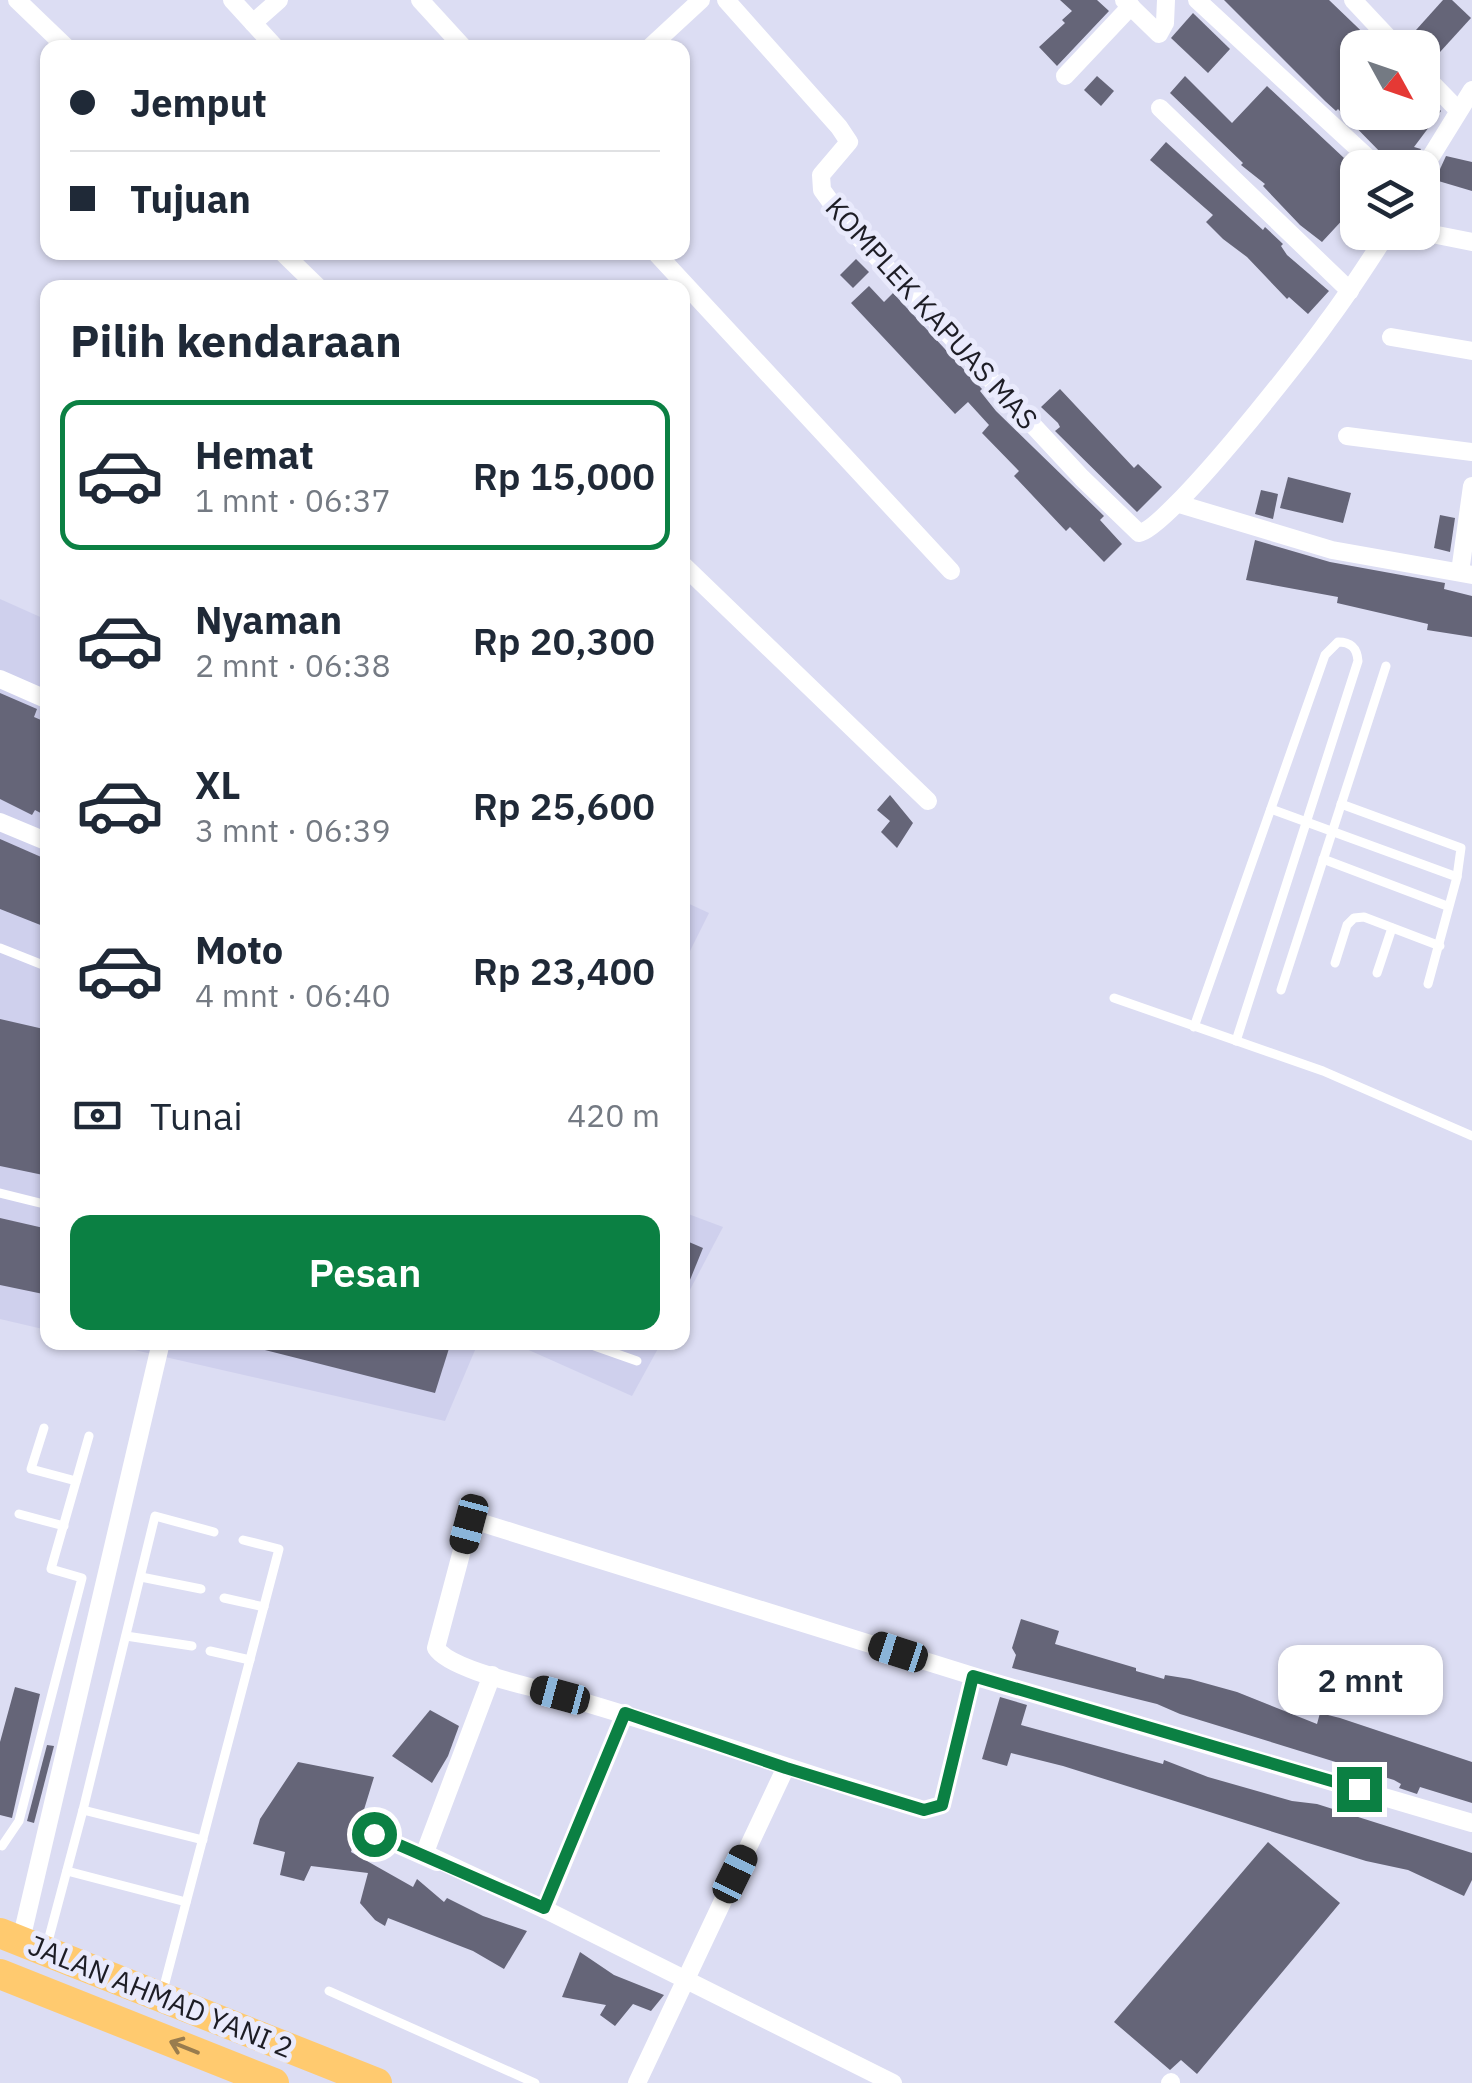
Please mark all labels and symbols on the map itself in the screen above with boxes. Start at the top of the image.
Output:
north arrow [1340,30,1440,130]
street label: KOMPLEK KAPUAS MAS [818,189,1046,437]
car [447,1491,491,1557]
car [865,1628,931,1676]
callout: 2 mnt [1276,1644,1442,1714]
car [527,1673,593,1717]
route end [1337,1767,1382,1812]
route start [352,1812,397,1857]
car [708,1840,762,1908]
street label: JALAN AHMAD YANI 2 [23,1926,299,2066]
one-way arrow [169,2036,199,2054]

